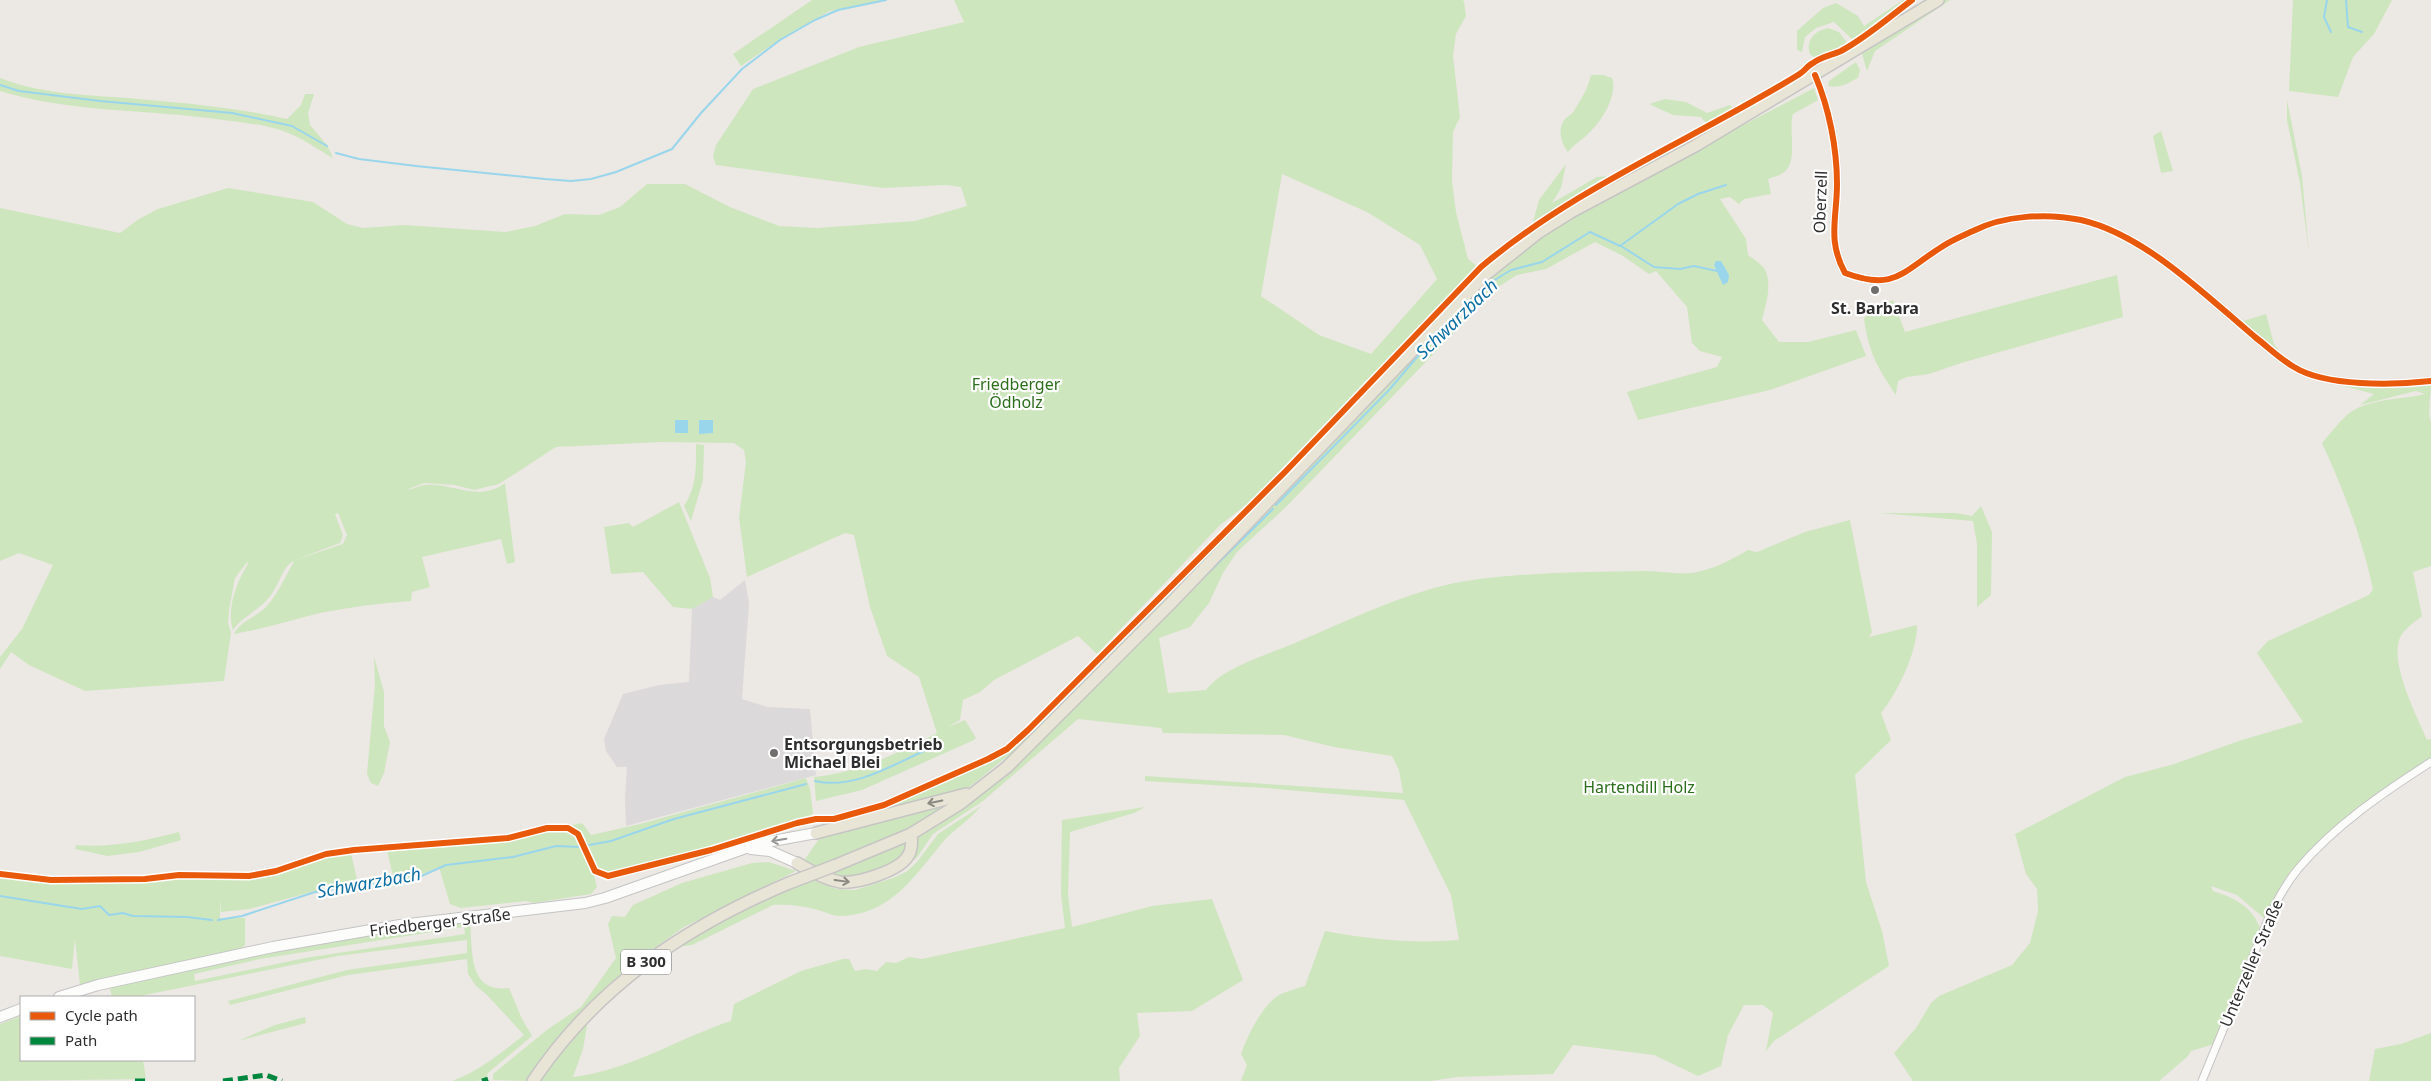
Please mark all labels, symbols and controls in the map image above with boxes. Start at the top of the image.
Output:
street label: Oberzell [1808,170,1832,234]
water label: Schwarzbach [1410,273,1503,363]
marker: St. Barbara [1869,284,1881,296]
place label: St. Barbara [1831,297,1919,319]
park label: Friedberger Ödholz [972,373,1061,413]
place label: Entsorgungsbetrieb Michael Blei [784,733,943,773]
marker: Entsorgungsbetrieb Michael Blei [768,747,780,759]
park label: Hartendill Holz [1583,776,1695,798]
one-way arrow [928,798,944,807]
one-way arrow [771,835,787,845]
water label: Schwarzbach [315,861,423,903]
one-way arrow [834,876,850,886]
street label: Unterzeller Straße [2214,896,2288,1030]
street label: Friedberger Straße [368,902,512,942]
road number: B 300 [621,950,671,974]
legend [20,996,195,1061]
text: Cycle path [65,1005,138,1025]
text: Path [65,1030,97,1050]

